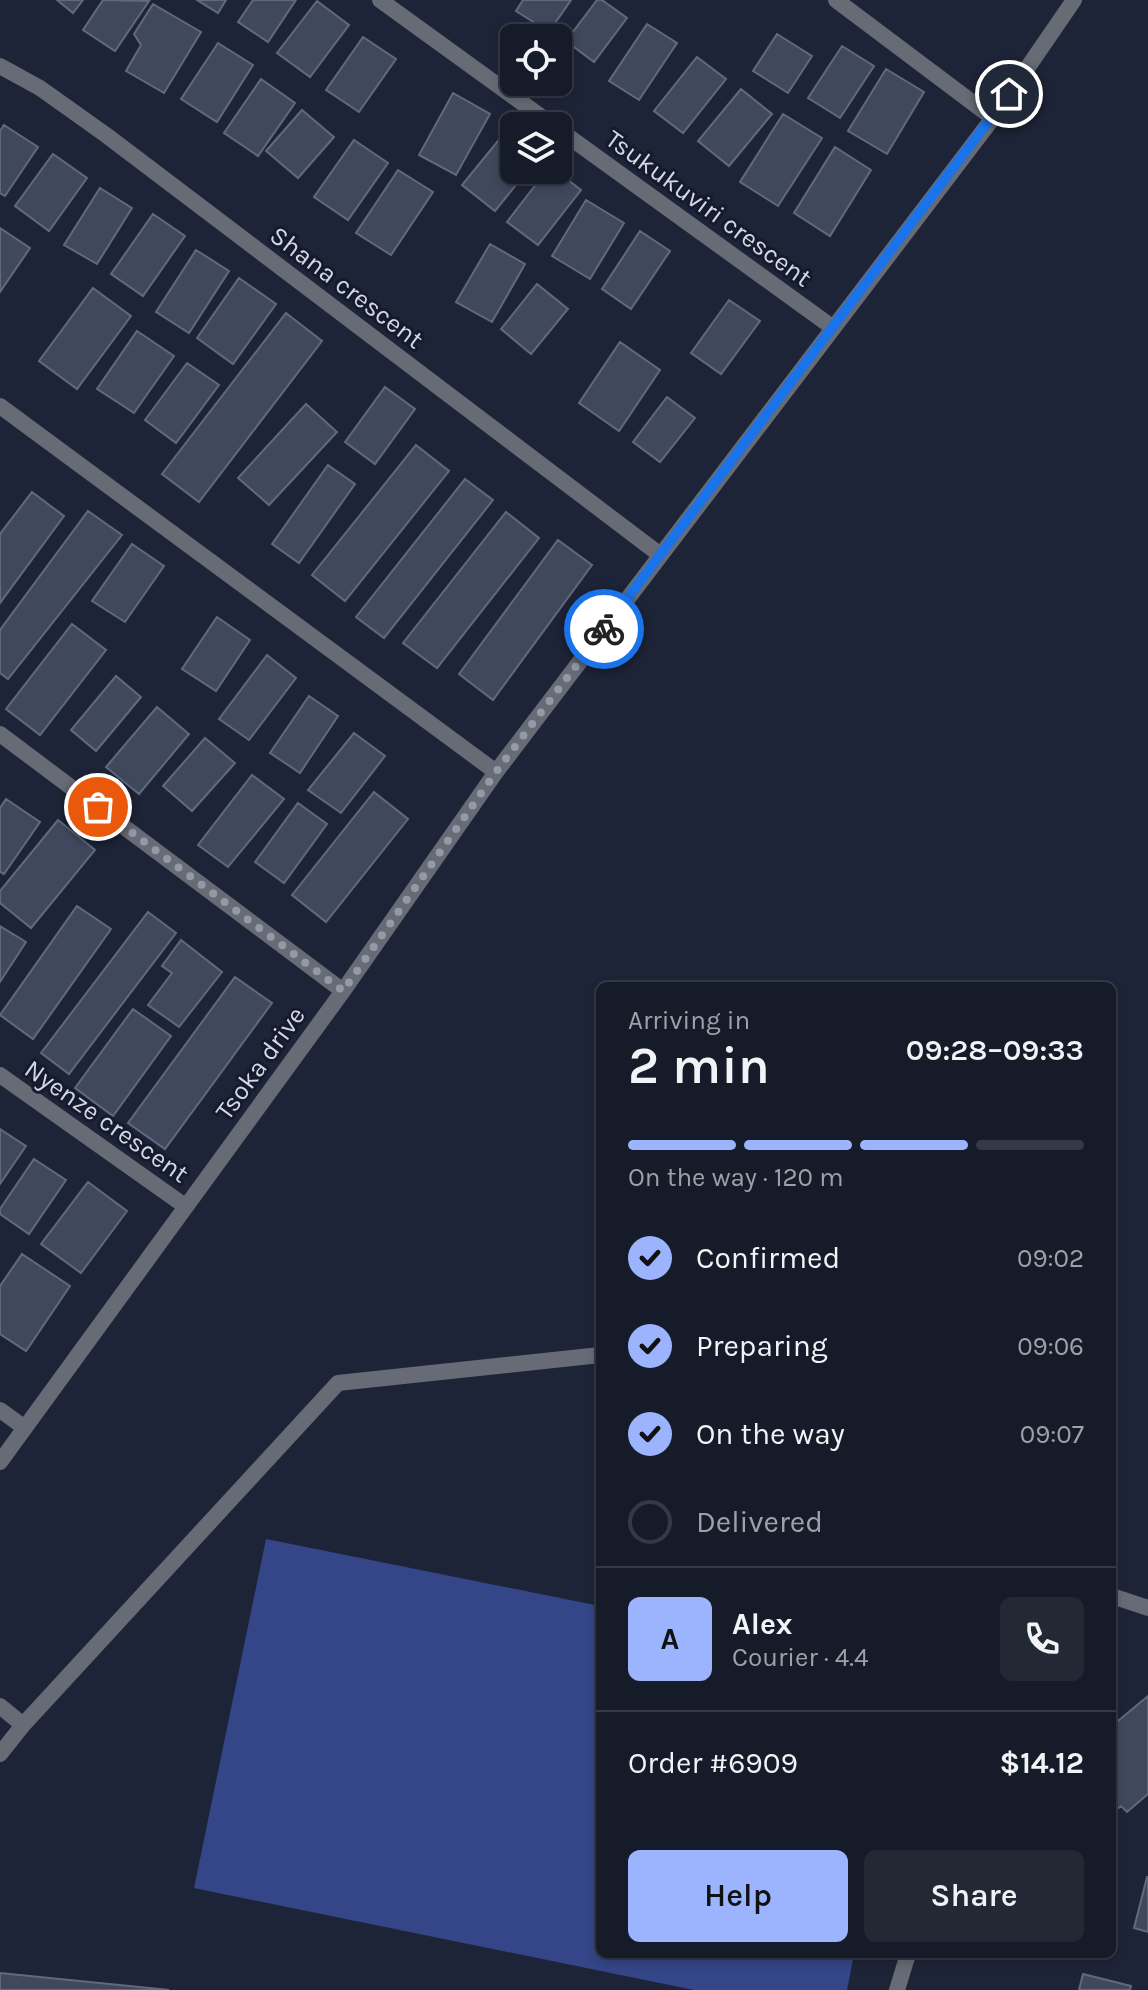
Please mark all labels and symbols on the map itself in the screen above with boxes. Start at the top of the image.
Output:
pin [975,60,1043,128]
street label: Tsukukuviri crescent [600,123,818,294]
street label: Shana crescent [264,220,430,355]
courier [564,589,644,669]
pin [64,773,132,841]
street label: Tsoka drive [209,1001,312,1126]
street label: Nyenze crescent [19,1053,195,1190]

